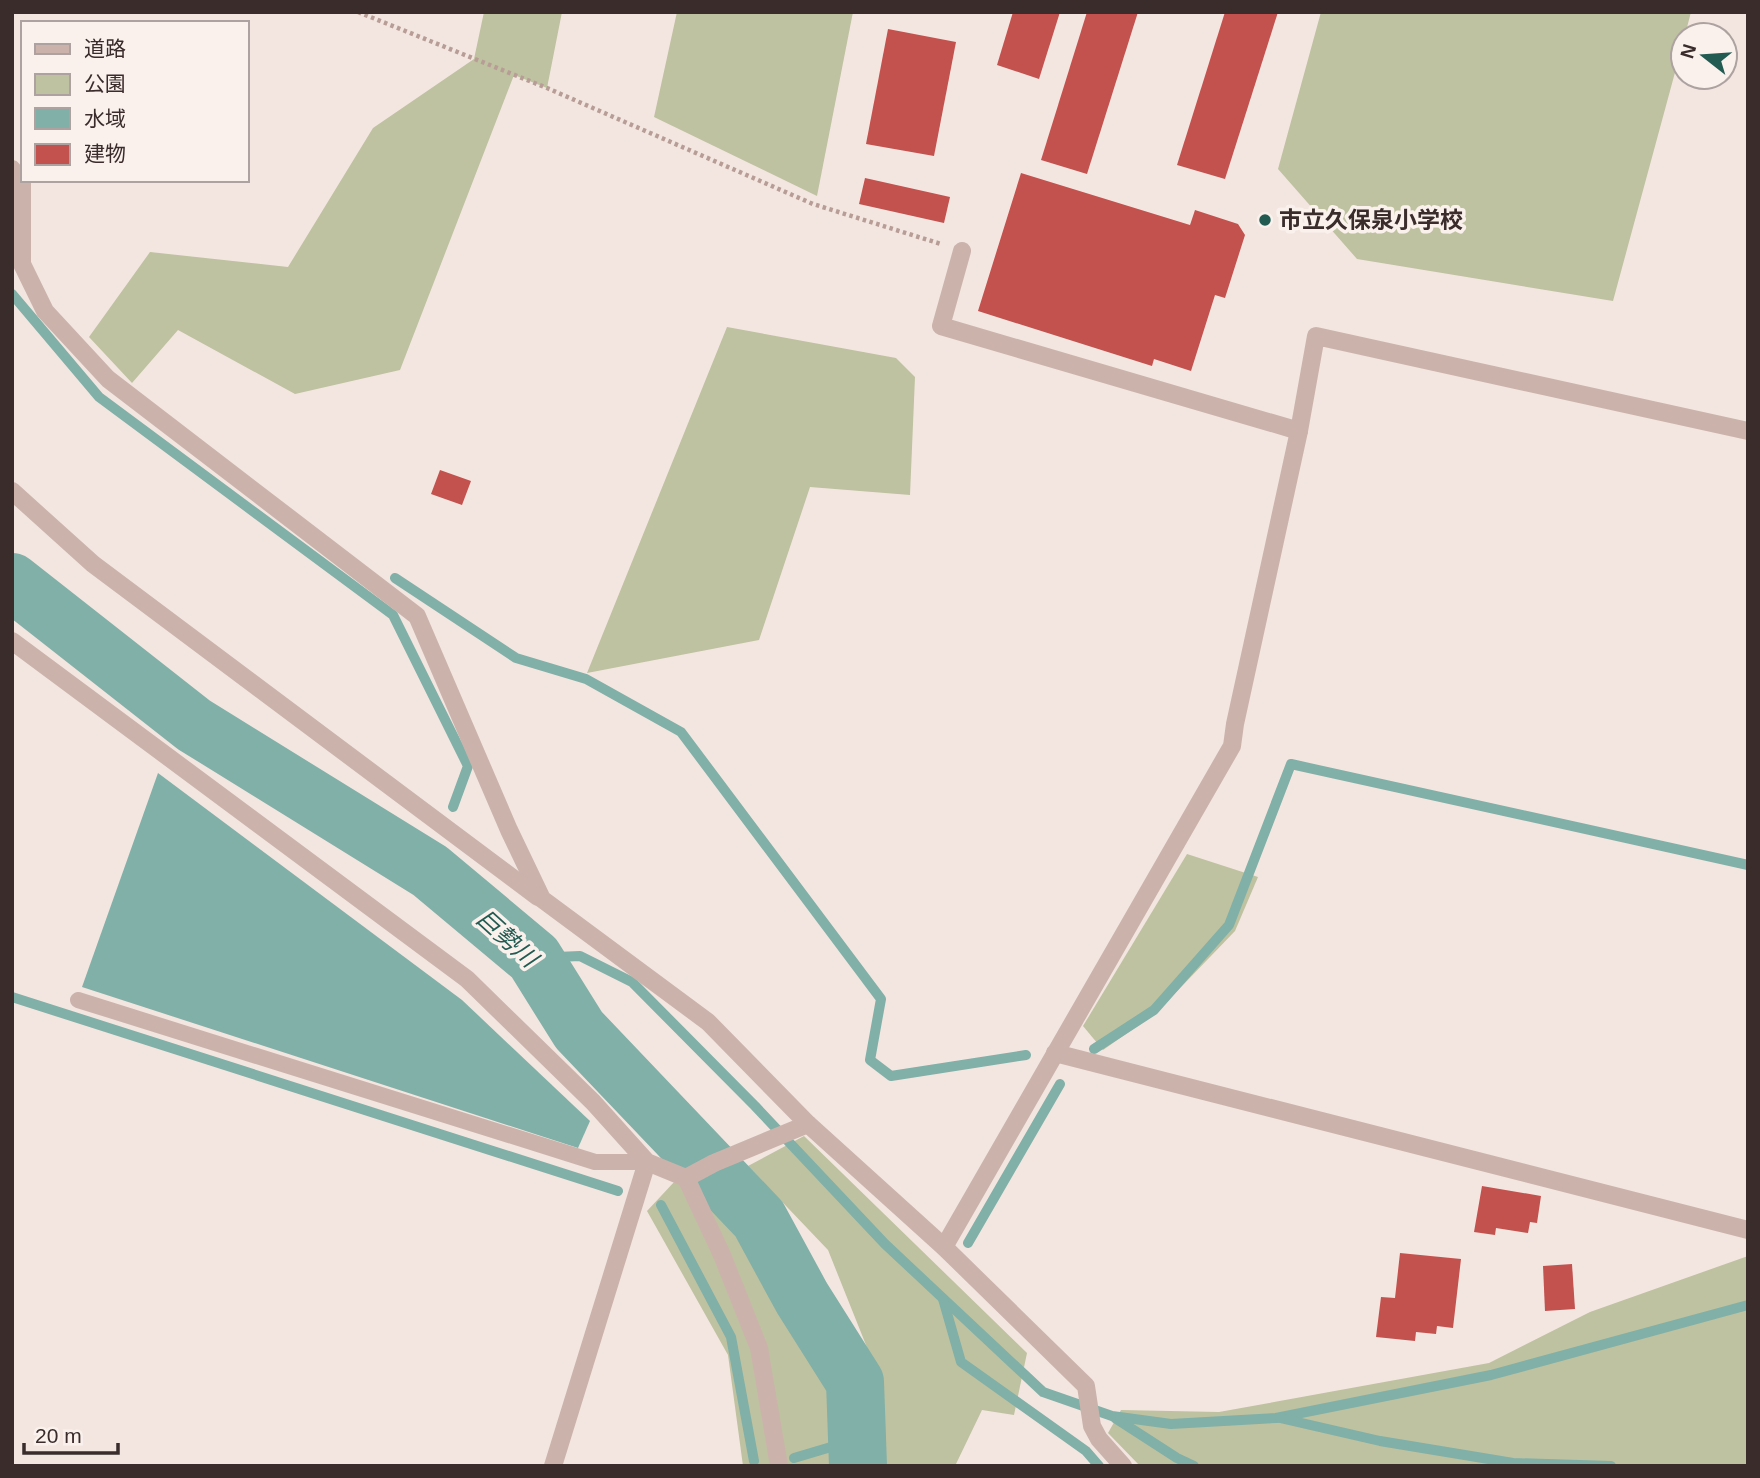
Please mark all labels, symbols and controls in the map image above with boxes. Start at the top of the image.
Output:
legend [21,21,248,182]
north arrow [1669,21,1739,91]
text: 道路 [84,37,126,60]
text: N [1676,42,1700,61]
text: 公園 [84,72,126,95]
text: 水域 [84,107,126,130]
text: 建物 [84,142,126,165]
place label: 市立久保泉小学校 [1279,207,1463,233]
marker: 市立久保泉小学校 [1257,212,1273,228]
water label: 巨勢川 [471,904,545,974]
scale bar [24,1412,119,1456]
text: 20 m [35,1424,82,1447]

